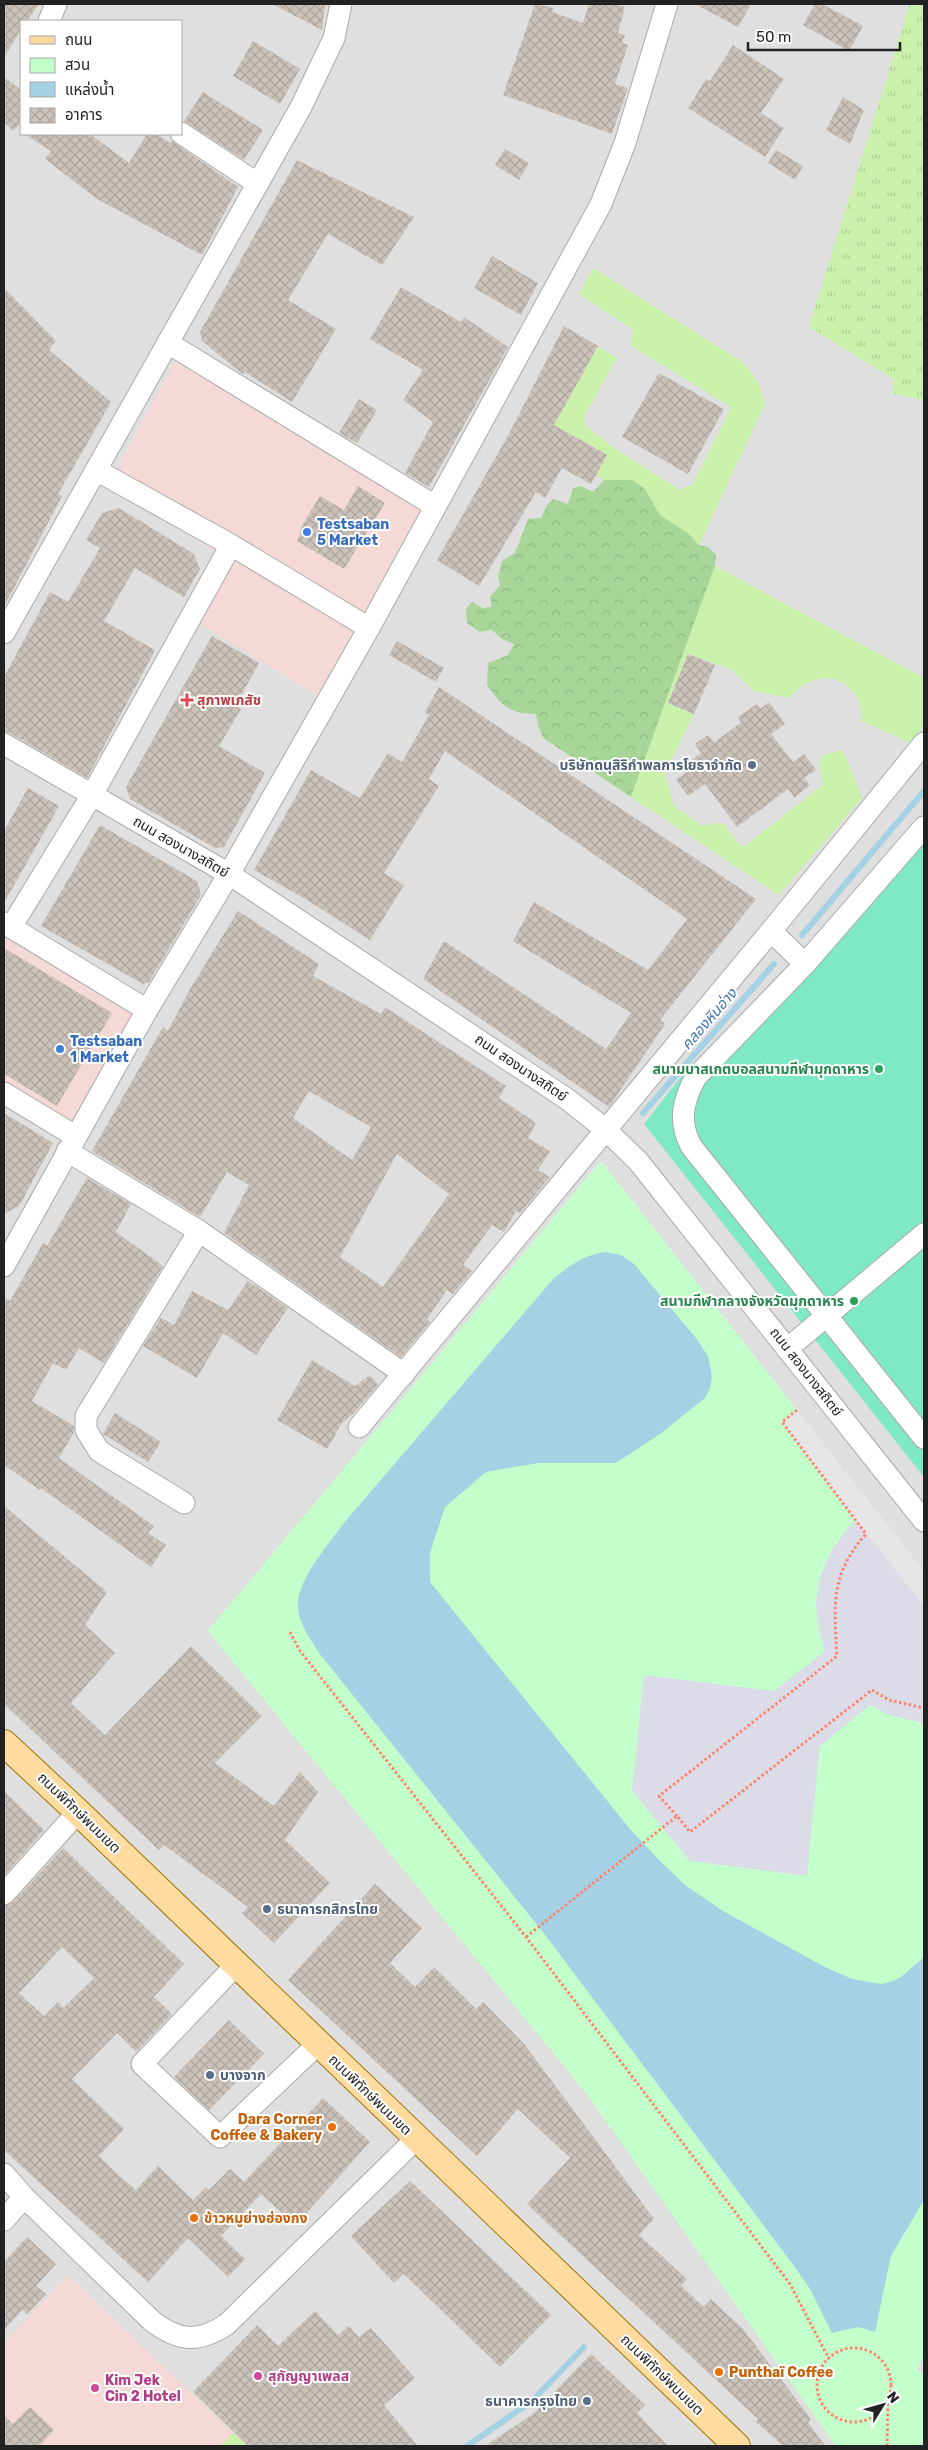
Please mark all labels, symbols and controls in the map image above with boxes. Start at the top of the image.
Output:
legend [20,20,182,135]
scale bar [748,20,900,52]
text: 50 m [756,28,791,46]
text: ถนน [65,31,92,49]
text: สวน [65,56,90,74]
text: แหล่งน้ำ [65,79,114,99]
text: อาคาร [65,106,102,124]
place label: Testsaban 5 Market [317,516,389,549]
marker: Testsaban 5 Market [301,526,313,538]
place label: สุภาพเภสัช [197,692,261,709]
marker: สุภาพเภสัช [181,694,193,706]
place label: บริษัทดนุสิริกำพลการโยธาจำกัด [560,757,742,774]
marker: บริษัทดนุสิริกำพลการโยธาจำกัด [746,759,758,771]
street label: ถนน สองนางสถิตย์ [130,813,232,881]
water label: คลองหินอ่าง [678,984,741,1053]
street label: ถนน สองนางสถิตย์ [471,1031,571,1105]
place label: Testsaban 1 Market [70,1033,142,1066]
marker: Testsaban 1 Market [54,1043,66,1055]
place label: สนามบาสเกตบอลสนามกีฬามุกดาหาร [653,1061,869,1078]
marker: สนามบาสเกตบอลสนามกีฬามุกดาหาร [873,1063,885,1075]
place label: สนามกีฬากลางจังหวัดมุกดาหาร [660,1293,844,1310]
marker: สนามกีฬากลางจังหวัดมุกดาหาร [848,1295,860,1307]
street label: ถนน สองนางสถิตย์ [766,1324,846,1420]
street label: ถนนพิทักษ์พนมเขต [34,1769,124,1857]
place label: ธนาคารกสิกรไทย [277,1901,378,1918]
marker: ธนาคารกสิกรไทย [261,1903,273,1915]
street label: ถนนพิทักษ์พนมเขต [325,2051,415,2139]
place label: บางจาก [220,2067,266,2084]
marker: บางจาก [204,2069,216,2081]
place label: Dara Corner Coffee & Bakery [211,2111,323,2144]
marker: Dara Corner Coffee & Bakery [326,2121,338,2133]
place label: ข้าวหมูย่างฮ่องกง [204,2210,308,2228]
marker: ข้าวหมูย่างฮ่องกง [188,2212,200,2224]
street label: ถนนพิทักษ์พนมเขต [617,2331,707,2419]
place label: Punthaï Coffee [729,2364,833,2381]
marker: Punthaï Coffee [713,2366,725,2378]
place label: สุกัญญาเพลส [268,2368,350,2385]
marker: สุกัญญาเพลส [252,2370,264,2382]
place label: Kim Jek Cin 2 Hotel [105,2372,181,2405]
north arrow [858,2380,908,2430]
marker: Kim Jek Cin 2 Hotel [89,2382,101,2394]
text: N [883,2388,903,2407]
place label: ธนาคารกรุงไทย [485,2393,577,2410]
marker: ธนาคารกรุงไทย [581,2395,593,2407]

